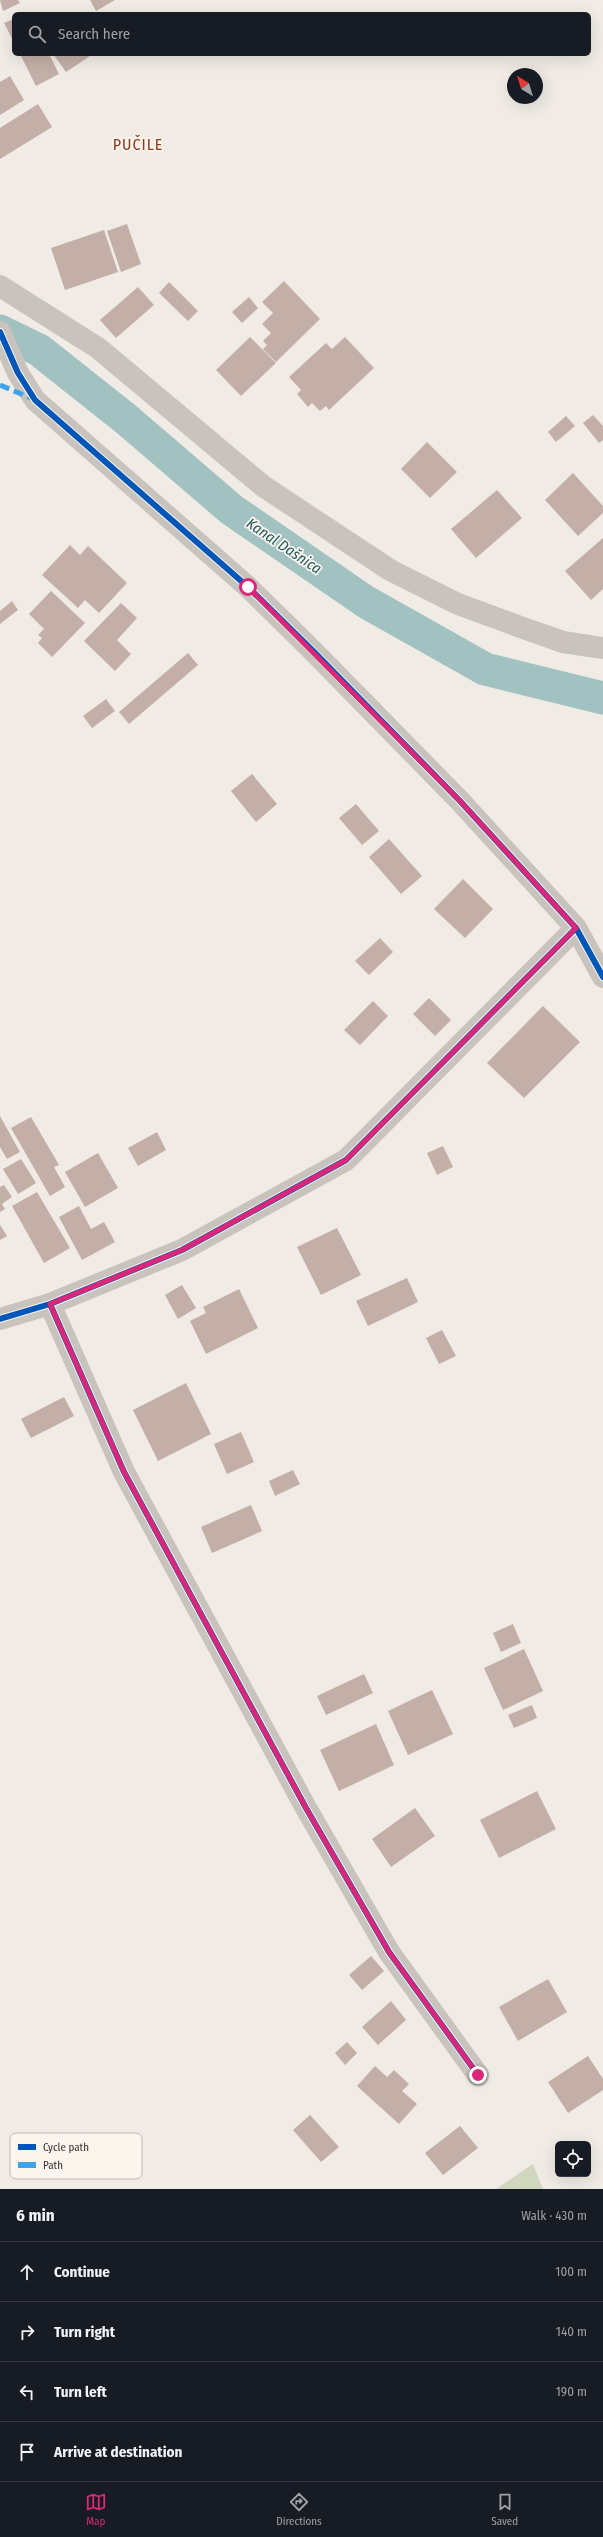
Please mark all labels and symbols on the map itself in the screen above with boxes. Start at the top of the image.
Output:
north arrow [507,68,543,104]
district label: PUČILE [113,134,163,154]
water label: Kanal Dašnica [243,514,325,578]
route start [239,578,257,596]
route end [469,2066,487,2084]
legend [10,2133,142,2179]
text: Cycle path [43,2141,89,2154]
text: Path [43,2159,63,2172]

